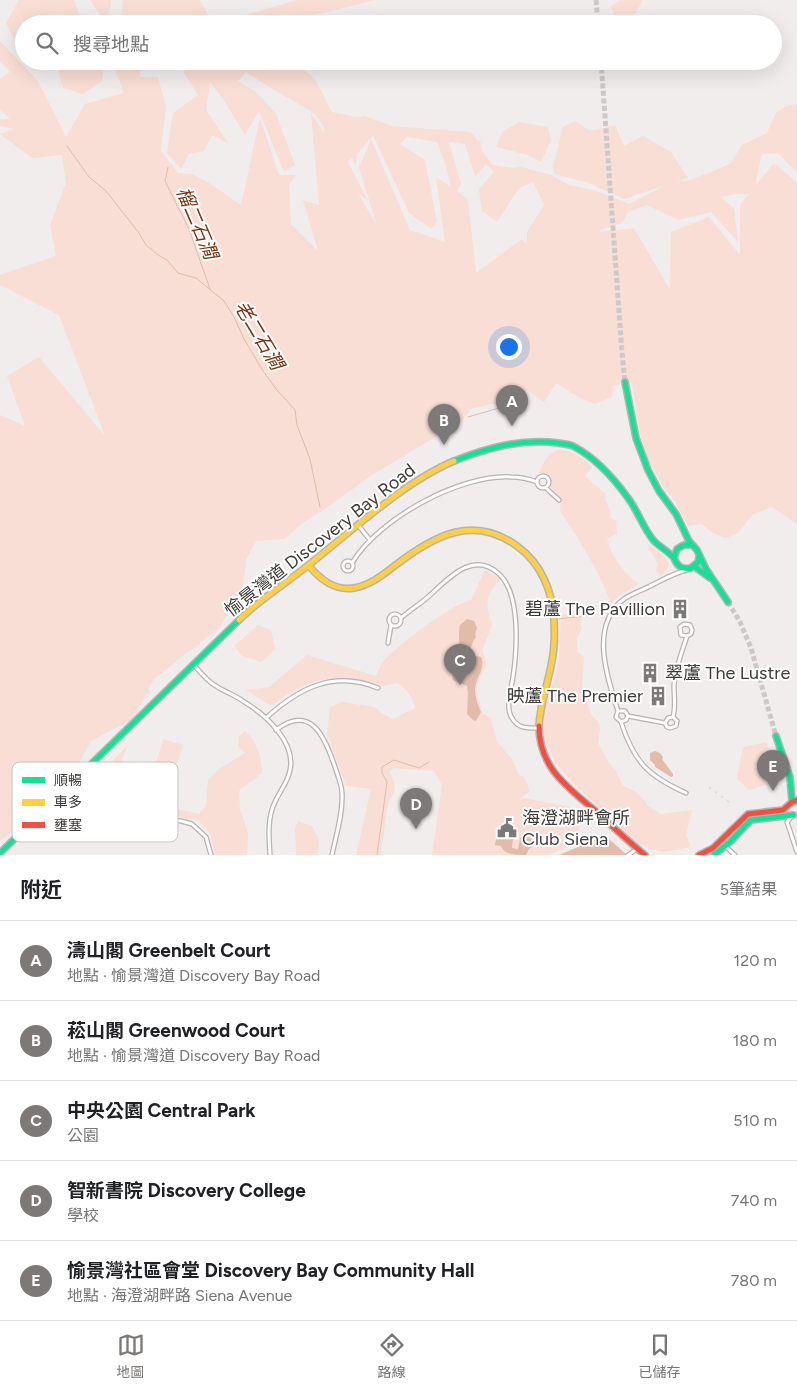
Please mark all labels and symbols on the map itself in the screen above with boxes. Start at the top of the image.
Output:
water label: 榴二石澗 [172,184,224,265]
water label: 老二石澗 [230,296,290,376]
your location [496,334,522,360]
pin: A [496,385,528,426]
pin: B [428,404,460,445]
street label: 愉景灣道 Discovery Bay Road [220,459,420,621]
place label: 碧蘆 The Pavillion [525,598,665,620]
building icon: 碧蘆 The Pavillion [669,598,691,620]
pin: C [444,644,476,685]
building icon: 翠蘆 The Lustre [639,662,661,684]
place label: 翠蘆 The Lustre [665,662,790,684]
place label: 映蘆 The Premier [507,685,643,707]
building icon: 映蘆 The Premier [647,685,669,707]
pin: E [757,750,789,791]
legend [12,762,178,842]
text: 順暢 [54,772,82,789]
pin: D [400,788,432,829]
text: 車多 [54,794,82,811]
place label: 海澄湖畔會所 Club Siena [522,807,630,850]
text: 壅塞 [54,817,82,834]
public building icon: 海澄湖畔會所 Club Siena [496,817,518,839]

